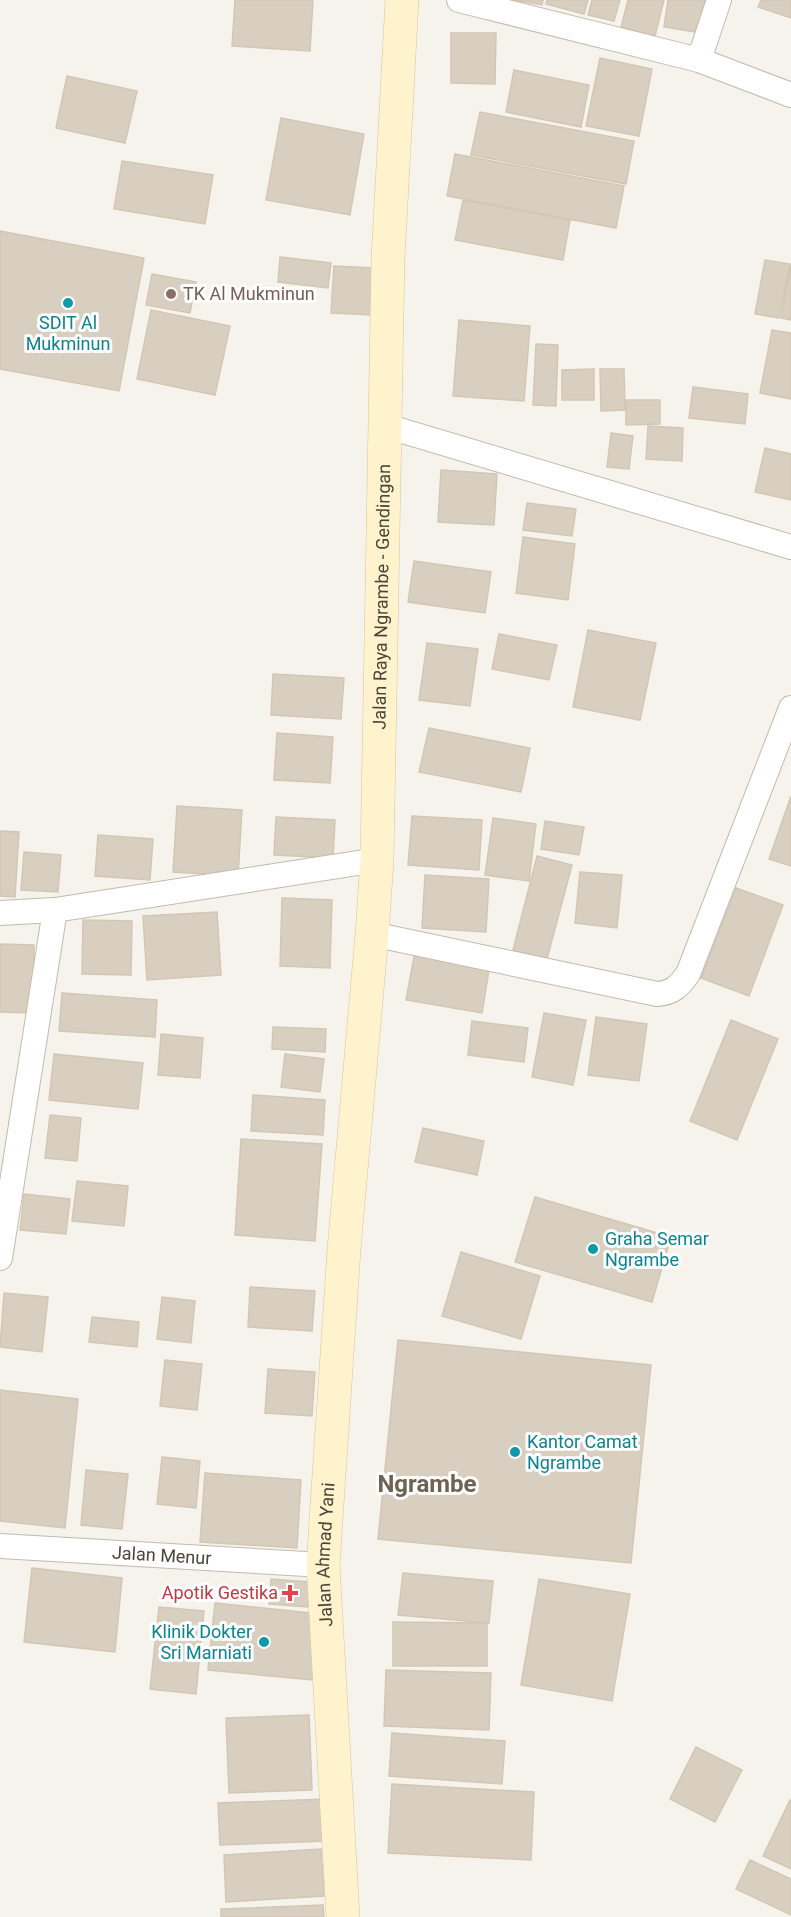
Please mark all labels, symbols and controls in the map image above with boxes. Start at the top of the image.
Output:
place label: TK Al Mukminun [183,283,315,304]
marker: TK Al Mukminun [164,287,178,301]
marker: SDIT Al Mukminun [61,296,75,310]
place label: SDIT Al Mukminun [26,312,110,354]
street label: Jalan Raya Ngrambe - Gendingan [368,464,394,730]
place label: Graha Semar Ngrambe [605,1228,709,1270]
marker: Graha Semar Ngrambe [586,1242,600,1256]
place label: Kantor Camat Ngrambe [527,1431,638,1473]
marker: Kantor Camat Ngrambe [508,1445,522,1459]
district label: Ngrambe [377,1470,477,1498]
street label: Jalan Ahmad Yani [312,1482,338,1627]
street label: Jalan Menur [111,1542,212,1568]
place label: Apotik Gestika [162,1582,278,1603]
marker: Apotik Gestika [283,1586,297,1600]
place label: Klinik Dokter Sri Marniati [151,1621,252,1663]
marker: Klinik Dokter Sri Marniati [257,1635,271,1649]

